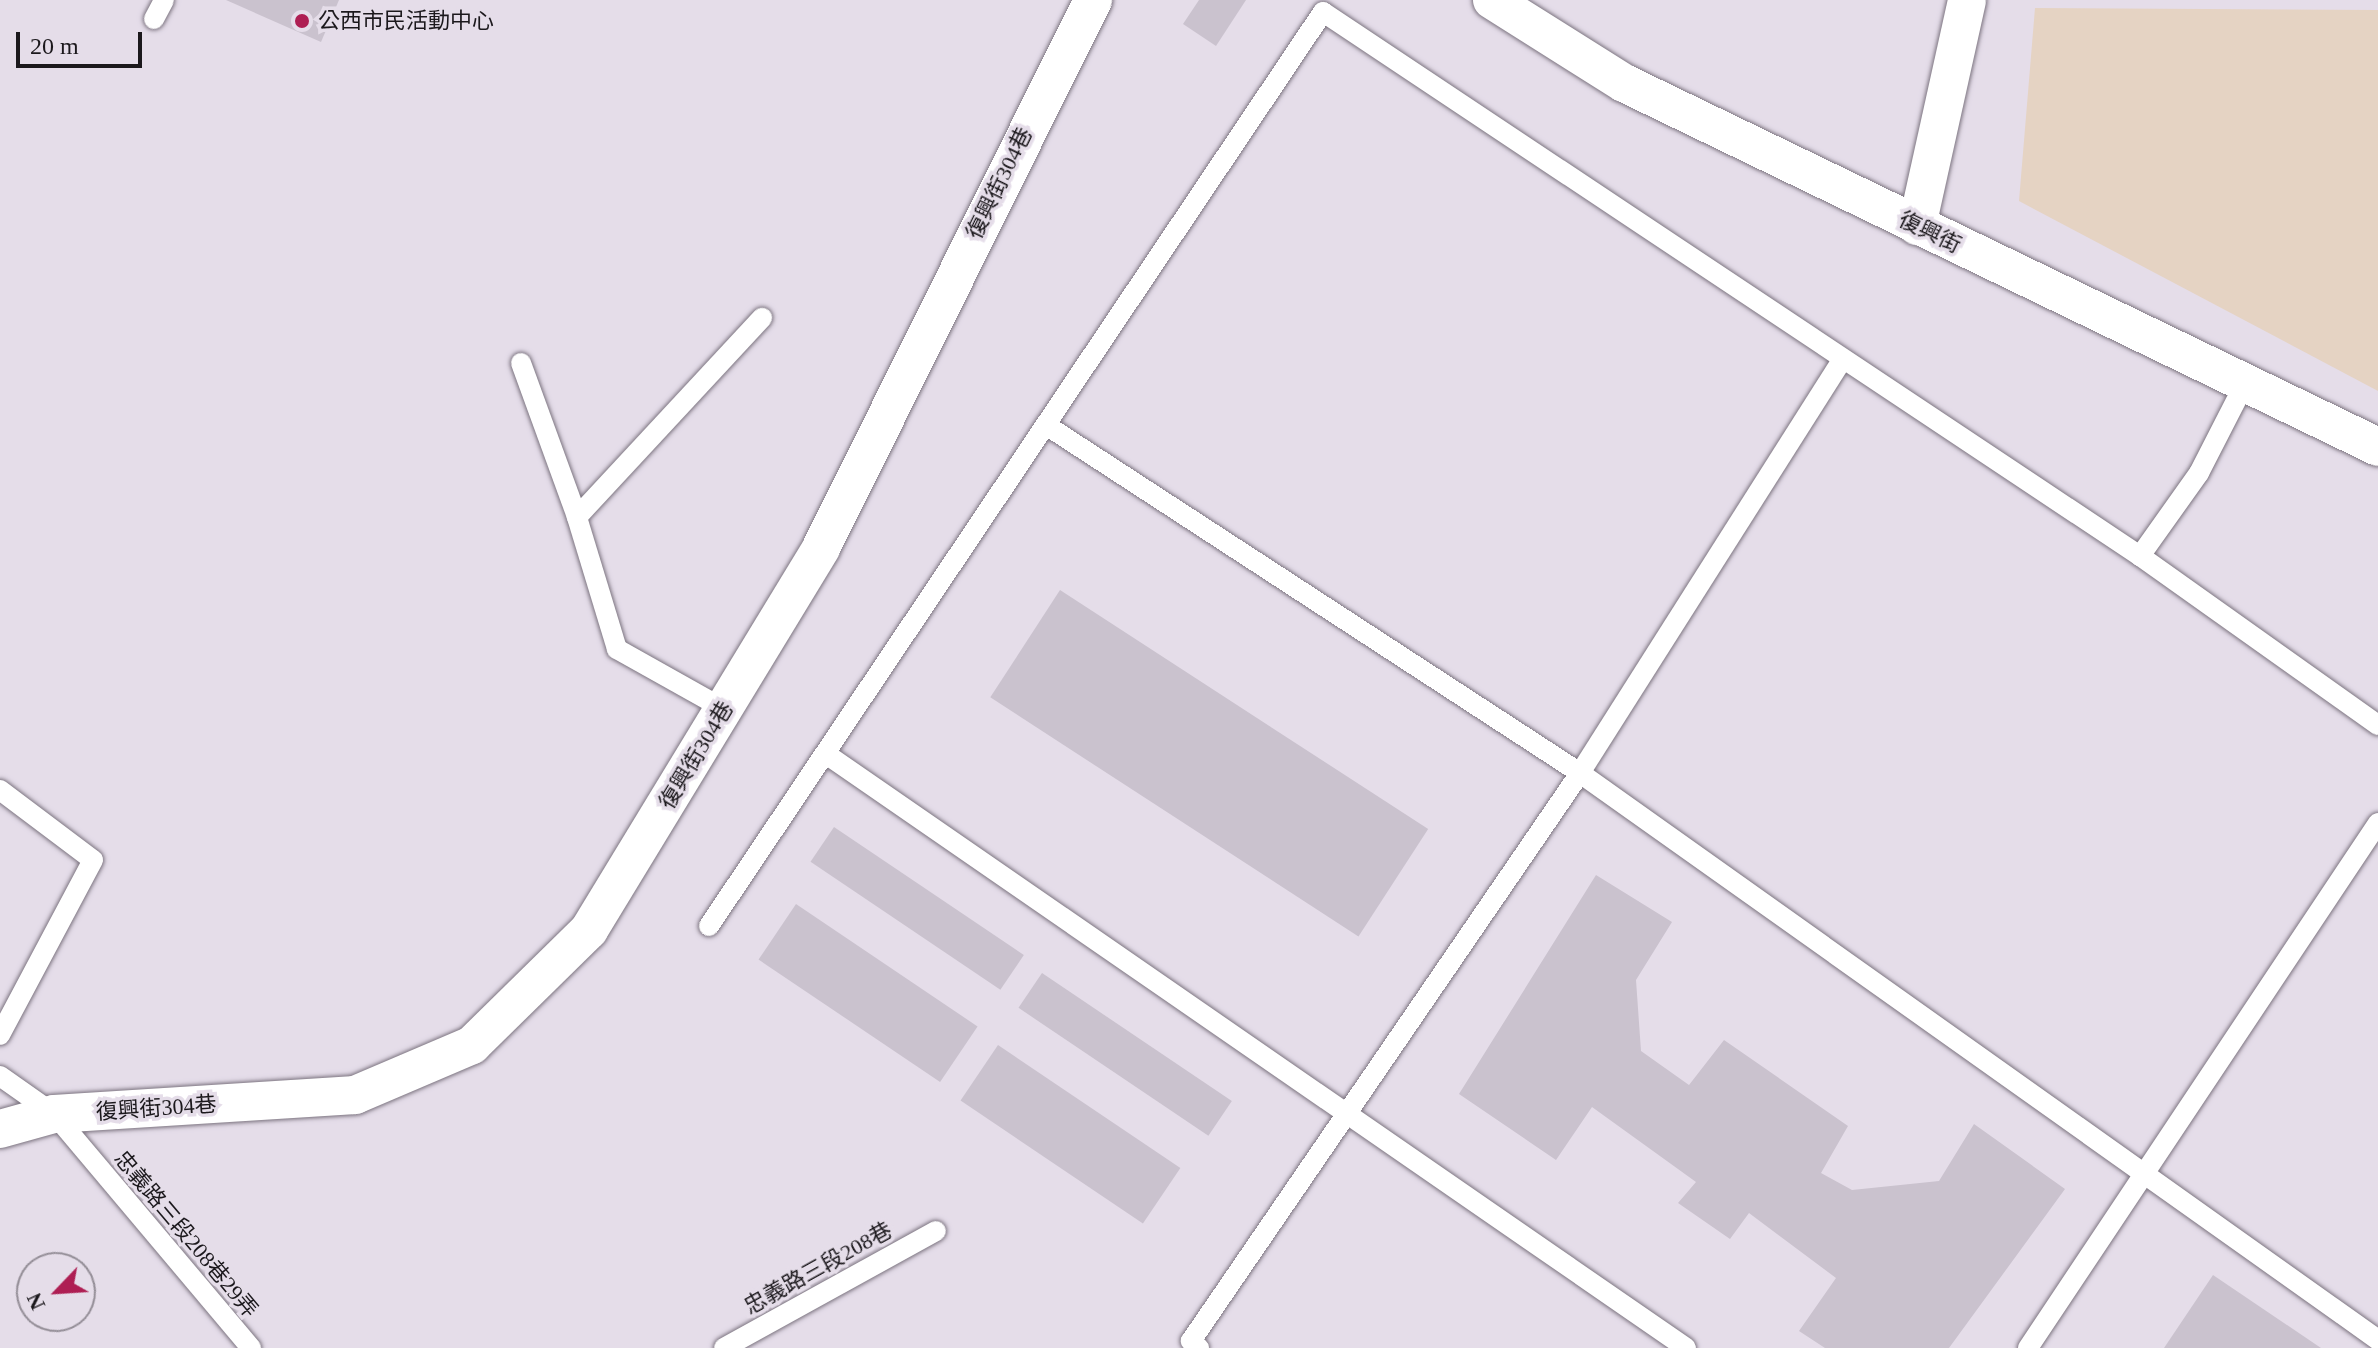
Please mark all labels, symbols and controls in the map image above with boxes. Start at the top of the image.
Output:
place label: 公西市民活動中心 [318,8,494,34]
marker: 公西市民活動中心 [293,12,311,30]
scale bar [20,16,146,66]
text: 20 m [30,33,79,59]
street label: 復興街304巷 [961,123,1037,243]
street label: 復興街 [1895,206,1965,258]
street label: 復興街304巷 [654,696,738,814]
street label: 復興街304巷 [95,1091,217,1125]
street label: 忠義路三段208巷29弄 [109,1145,263,1323]
street label: 忠義路三段208巷 [739,1216,897,1320]
north arrow [16,1252,96,1332]
text: N [21,1289,50,1314]

